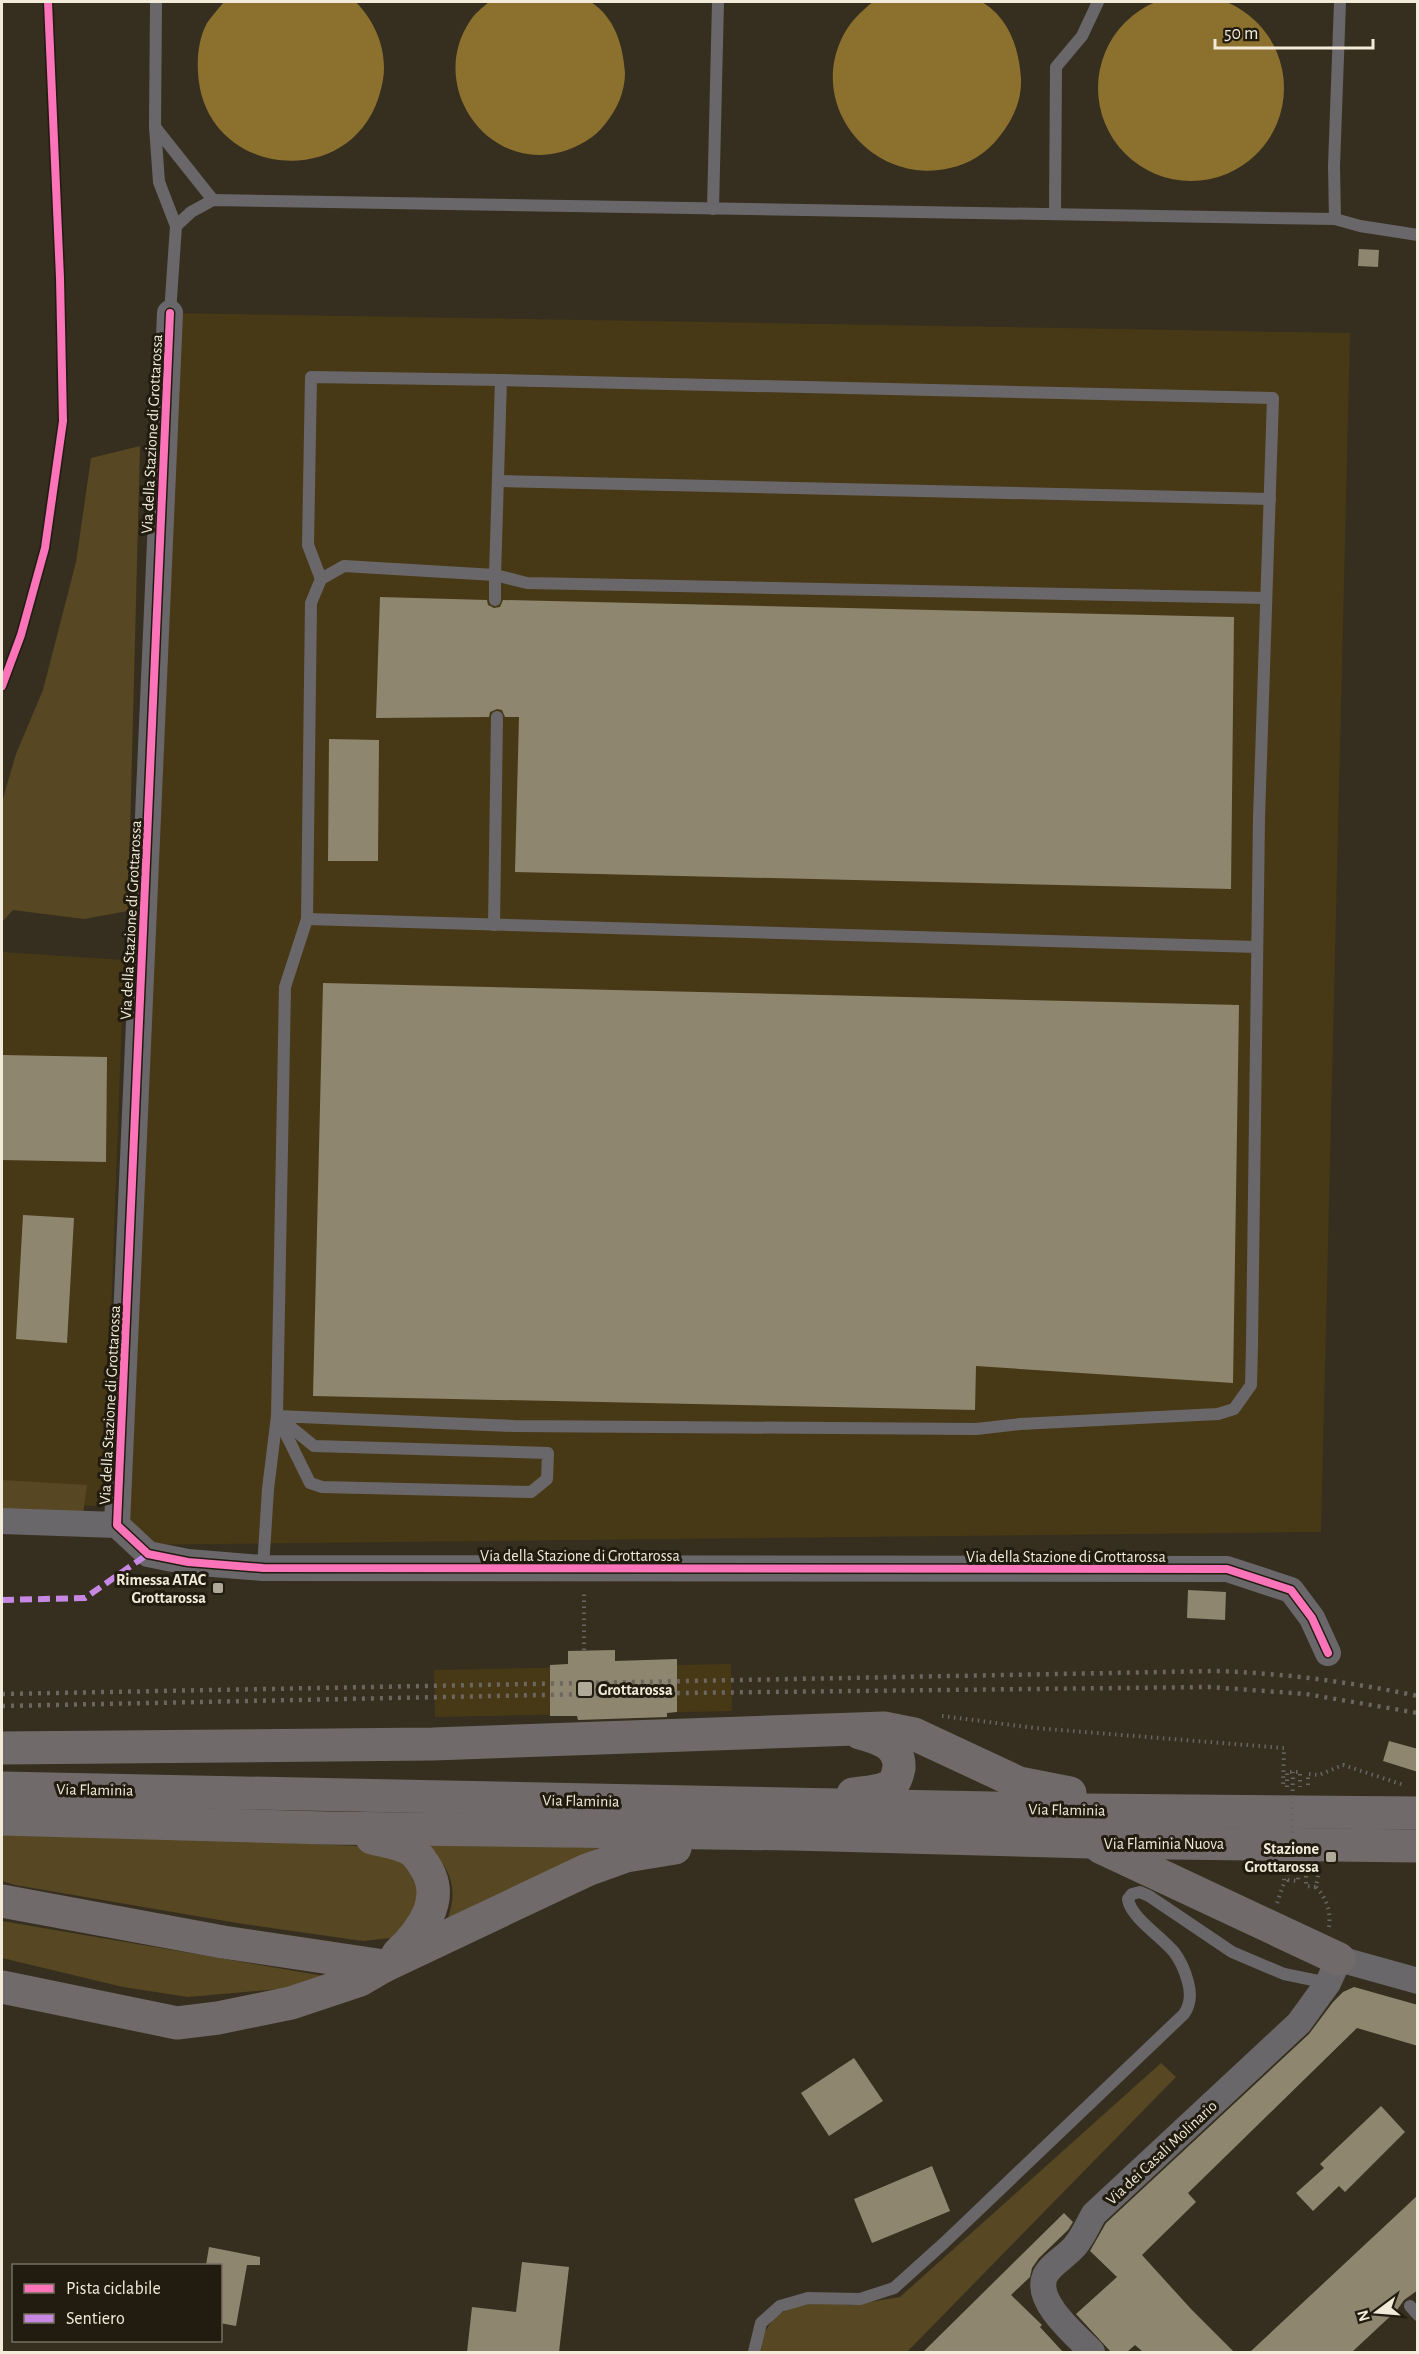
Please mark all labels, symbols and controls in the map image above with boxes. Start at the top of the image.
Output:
scale bar [1215,12,1372,50]
text: 50 m [1224,25,1258,43]
street label: Via della Stazione di Grottarossa [139,334,165,534]
street label: Via della Stazione di Grottarossa [118,820,144,1020]
street label: Via della Stazione di Grottarossa [97,1305,123,1505]
street label: Via della Stazione di Grottarossa [480,1548,680,1564]
street label: Via della Stazione di Grottarossa [966,1549,1166,1565]
place label: Rimessa ATAC Grottarossa [116,1572,207,1606]
marker: Rimessa ATAC Grottarossa [211,1581,225,1595]
marker: Grottarossa [576,1680,594,1698]
place label: Grottarossa [598,1682,673,1698]
street label: Via Flaminia [56,1781,134,1799]
street label: Via Flaminia [542,1792,620,1810]
street label: Via Flaminia [1028,1801,1106,1819]
street label: Via Flaminia Nuova [1104,1836,1224,1852]
place label: Stazione Grottarossa [1244,1841,1319,1875]
marker: Stazione Grottarossa [1324,1850,1338,1864]
street label: Via dei Casali Molinario [1103,2097,1220,2208]
legend [12,2264,222,2342]
text: Pista ciclabile [66,2280,161,2298]
north arrow [1347,2282,1407,2342]
text: N [1354,2308,1373,2323]
text: Sentiero [66,2310,125,2328]

